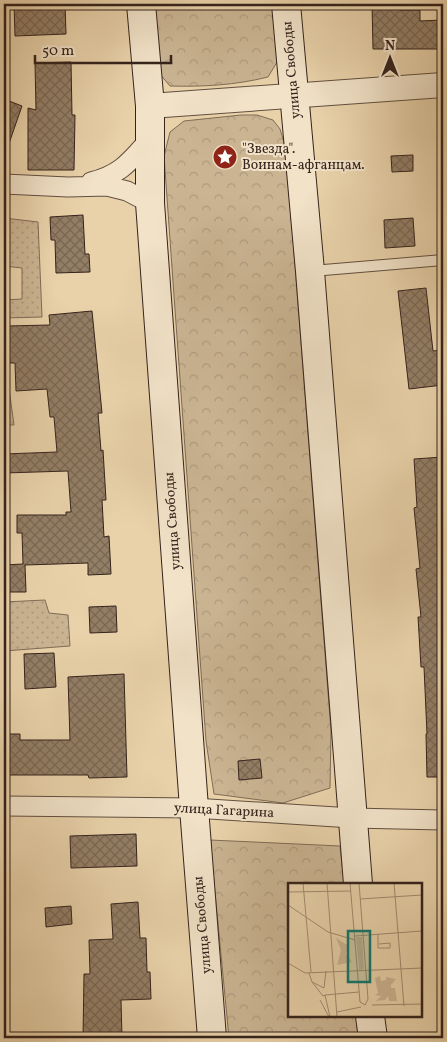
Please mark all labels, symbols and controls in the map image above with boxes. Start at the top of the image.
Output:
street label: улица Свободы [278,20,306,120]
scale bar [35,32,171,64]
north arrow [364,32,414,82]
text: N [385,37,395,56]
text: 50 m [42,41,74,62]
place label: "Звезда". Воинам-афганцам. [242,140,365,175]
place icon: "Звезда". Воинам-афганцам. [212,144,238,170]
street label: улица Свободы [160,471,186,571]
street label: улица Гагарина [173,799,275,823]
street label: улица Свободы [189,875,217,975]
inset map [288,883,422,1017]

